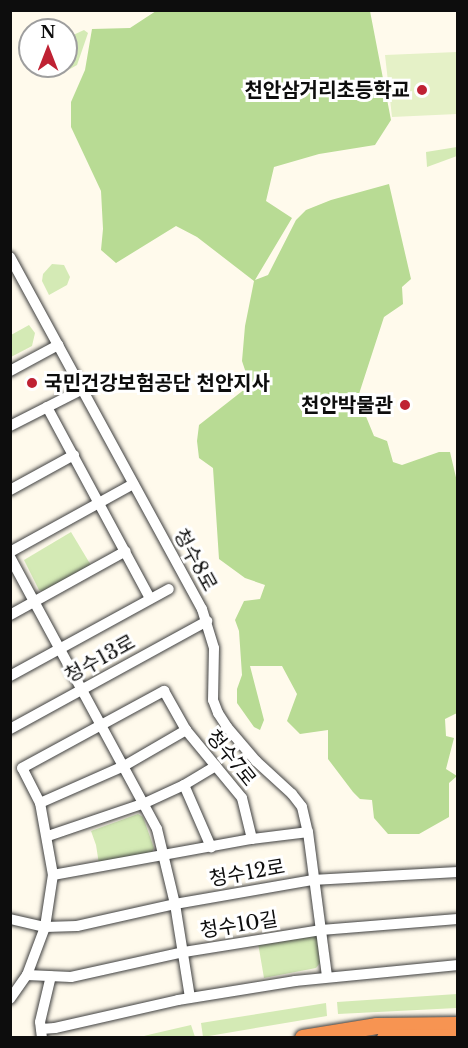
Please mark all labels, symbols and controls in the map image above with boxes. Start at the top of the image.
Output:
north arrow [18,18,78,78]
text: N [40,22,56,42]
place label: 천안삼거리초등학교 [244,78,410,102]
marker: 천안삼거리초등학교 [415,83,429,97]
place label: 국민건강보험공단 천안지사 [44,371,270,395]
marker: 국민건강보험공단 천안지사 [25,376,39,390]
place label: 천안박물관 [301,393,393,417]
marker: 천안박물관 [398,398,412,412]
street label: 청수8로 [168,525,222,595]
street label: 청수13로 [61,630,139,688]
street label: 청수7로 [201,725,261,791]
street label: 청수12로 [207,855,287,891]
street label: 청수10길 [198,907,280,943]

